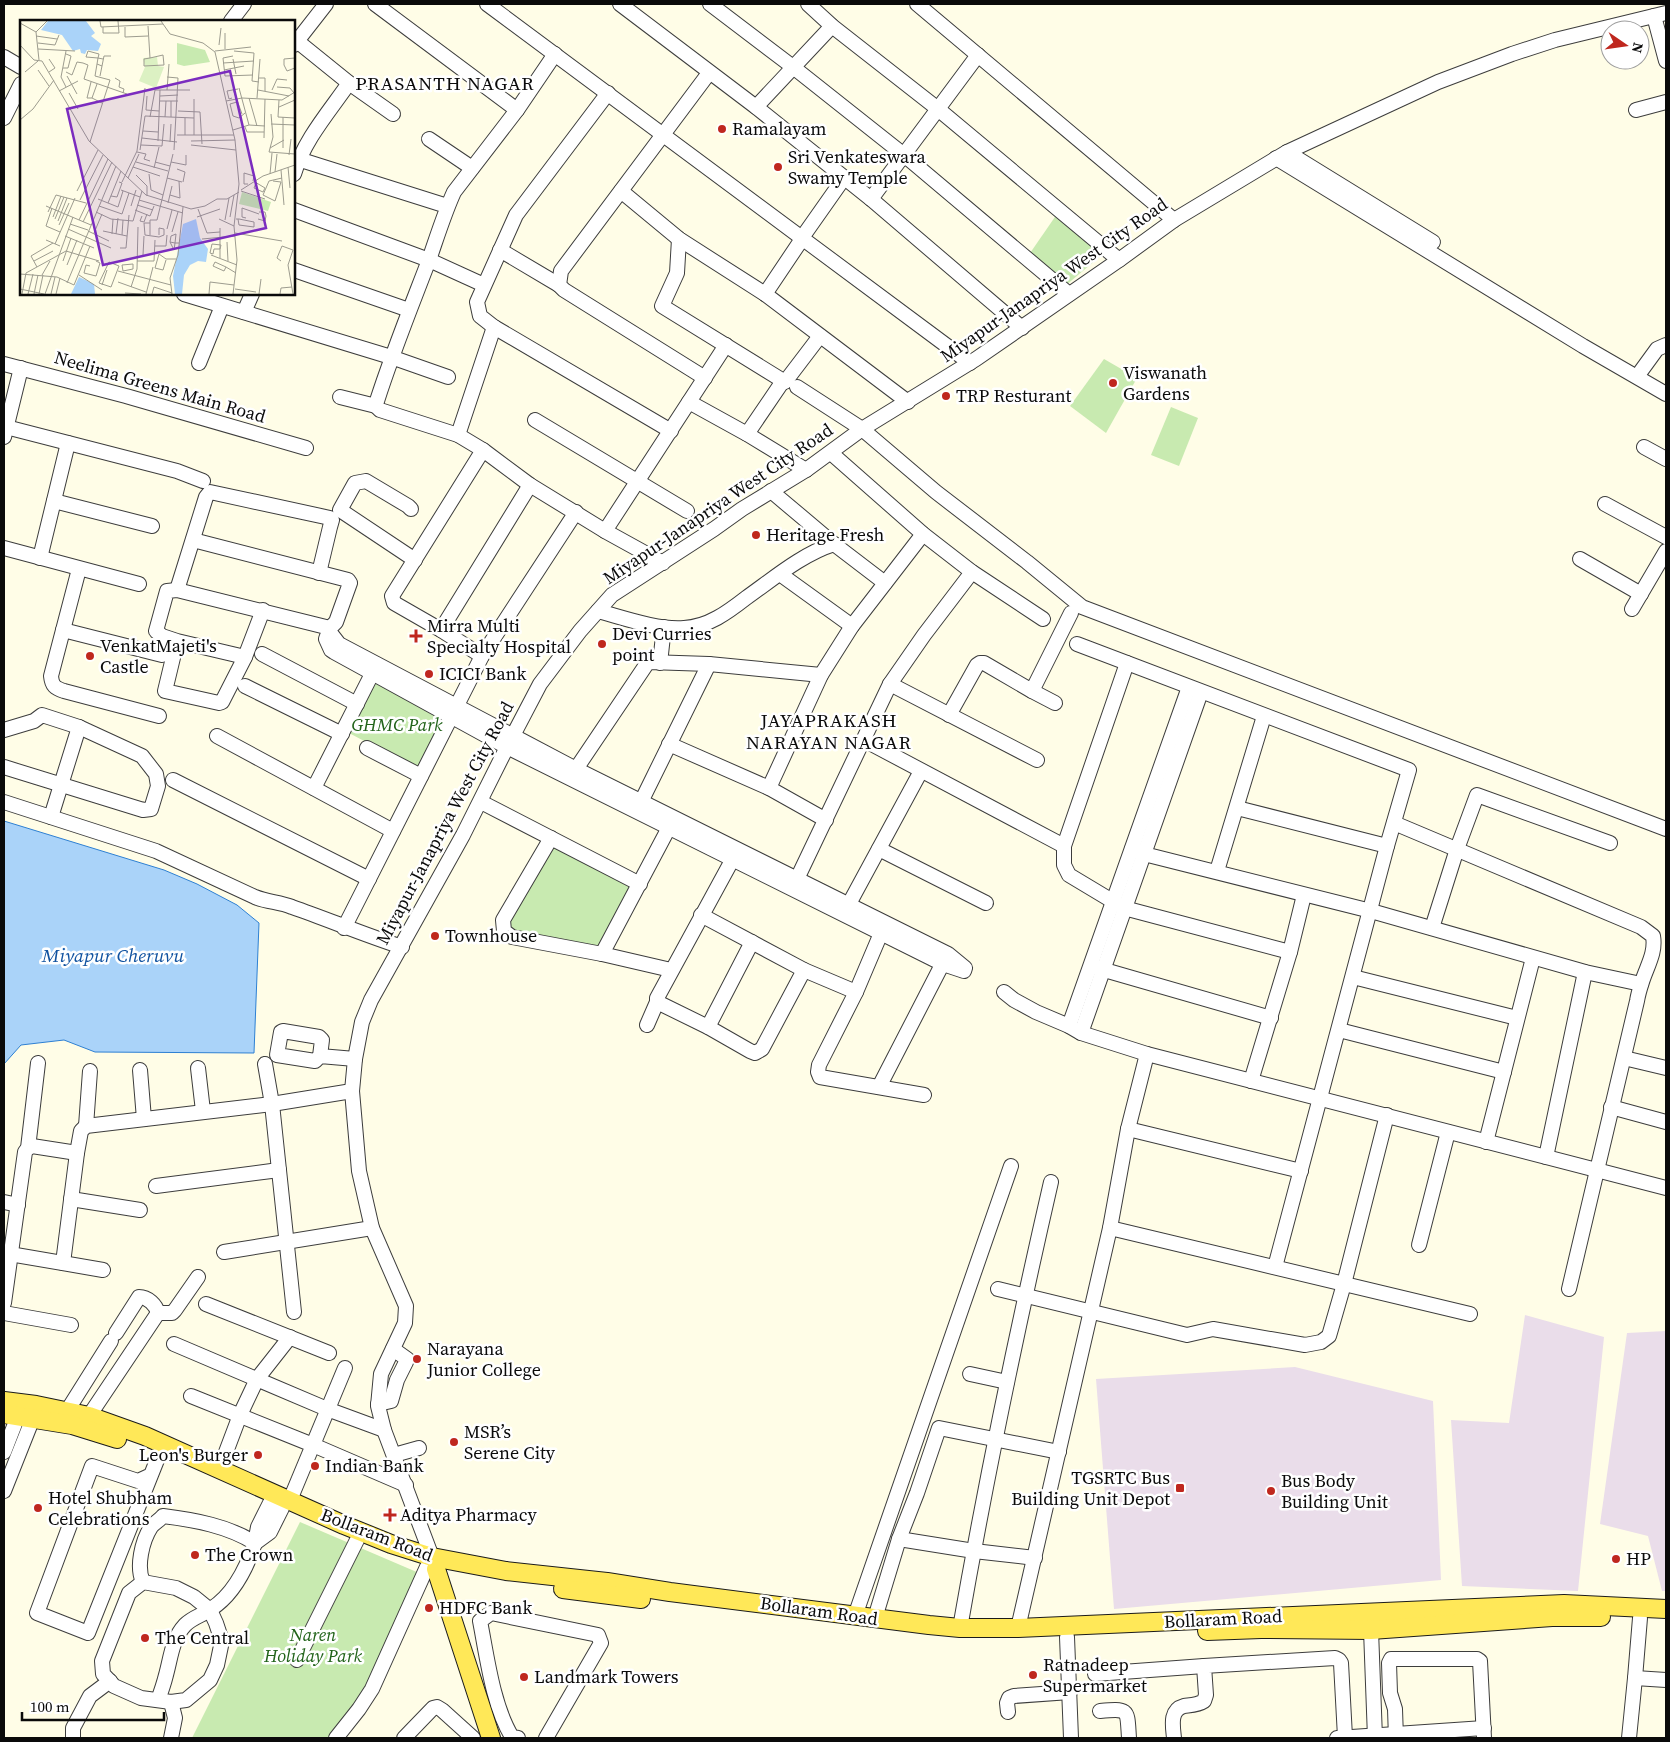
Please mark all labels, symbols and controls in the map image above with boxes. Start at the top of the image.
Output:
inset map [20,20,295,295]
north arrow [1600,20,1650,70]
text: N [1627,41,1649,55]
district label: PRASANTH NAGAR [355,70,535,96]
place label: Ramalayam [732,116,827,141]
marker: Ramalayam [716,123,728,135]
place label: Sri Venkateswara Swamy Temple [788,144,927,190]
marker: Sri Venkateswara Swamy Temple [772,161,784,173]
street label: Miyapur-Janapriya West City Road [935,191,1172,368]
street label: Neelima Greens Main Road [52,344,269,429]
place label: Viswanath Gardens [1123,360,1207,406]
marker: Viswanath Gardens [1107,377,1119,389]
place label: TRP Resturant [956,383,1072,408]
marker: TRP Resturant [940,390,952,402]
street label: Miyapur-Janapriya West City Road [598,417,837,590]
place label: Heritage Fresh [766,522,885,547]
marker: Heritage Fresh [750,529,762,541]
place label: Mirra Multi Specialty Hospital [427,613,571,659]
place label: Devi Curries point [612,621,712,667]
marker: Mirra Multi Specialty Hospital [409,629,423,643]
place label: VenkatMajeti's Castle [100,633,217,679]
marker: Devi Curries point [596,638,608,650]
marker: VenkatMajeti's Castle [84,650,96,662]
place label: ICICI Bank [439,661,526,686]
marker: ICICI Bank [423,668,435,680]
street label: Miyapur-Janapriya West City Road [370,697,519,949]
district label: JAYAPRAKASH NARAYAN NAGAR [746,707,912,755]
park label: GHMC Park [351,712,443,737]
place label: Townhouse [445,923,537,948]
marker: Townhouse [429,930,441,942]
water label: Miyapur Cheruvu [41,942,184,968]
place label: Narayana Junior College [426,1336,541,1382]
marker: Narayana Junior College [411,1353,423,1365]
place label: MSR’s Serene City [464,1419,556,1465]
marker: MSR’s Serene City [448,1436,460,1448]
place label: Leon's Burger [139,1442,248,1467]
marker: Leon's Burger [252,1449,264,1461]
place label: Indian Bank [325,1453,424,1478]
marker: Indian Bank [309,1460,321,1472]
place label: TGSRTC Bus Building Unit Depot [1011,1465,1170,1511]
place label: Bus Body Building Unit [1281,1468,1388,1514]
marker: TGSRTC Bus Building Unit Depot [1174,1482,1186,1494]
place label: Hotel Shubham Celebrations [48,1485,173,1531]
marker: Bus Body Building Unit [1265,1485,1277,1497]
marker: Hotel Shubham Celebrations [32,1502,44,1514]
street label: Bollaram Road [317,1502,437,1567]
place label: Aditya Pharmacy [400,1502,538,1527]
marker: Aditya Pharmacy [384,1509,396,1521]
place label: The Crown [205,1542,293,1567]
place label: HP [1626,1546,1651,1571]
marker: The Crown [189,1549,201,1561]
marker: HP [1610,1553,1622,1565]
street label: Bollaram Road [759,1590,879,1631]
place label: HDFC Bank [439,1595,533,1620]
marker: HDFC Bank [423,1602,435,1614]
street label: Bollaram Road [1163,1603,1283,1634]
park label: Naren Holiday Park [263,1622,362,1668]
place label: The Central [155,1625,249,1650]
marker: The Central [139,1632,151,1644]
place label: Ratnadeep Supermarket [1043,1652,1147,1698]
place label: Landmark Towers [534,1664,679,1689]
marker: Ratnadeep Supermarket [1027,1669,1039,1681]
marker: Landmark Towers [518,1671,530,1683]
scale bar [22,1690,165,1722]
text: 100 m [30,1696,70,1717]

